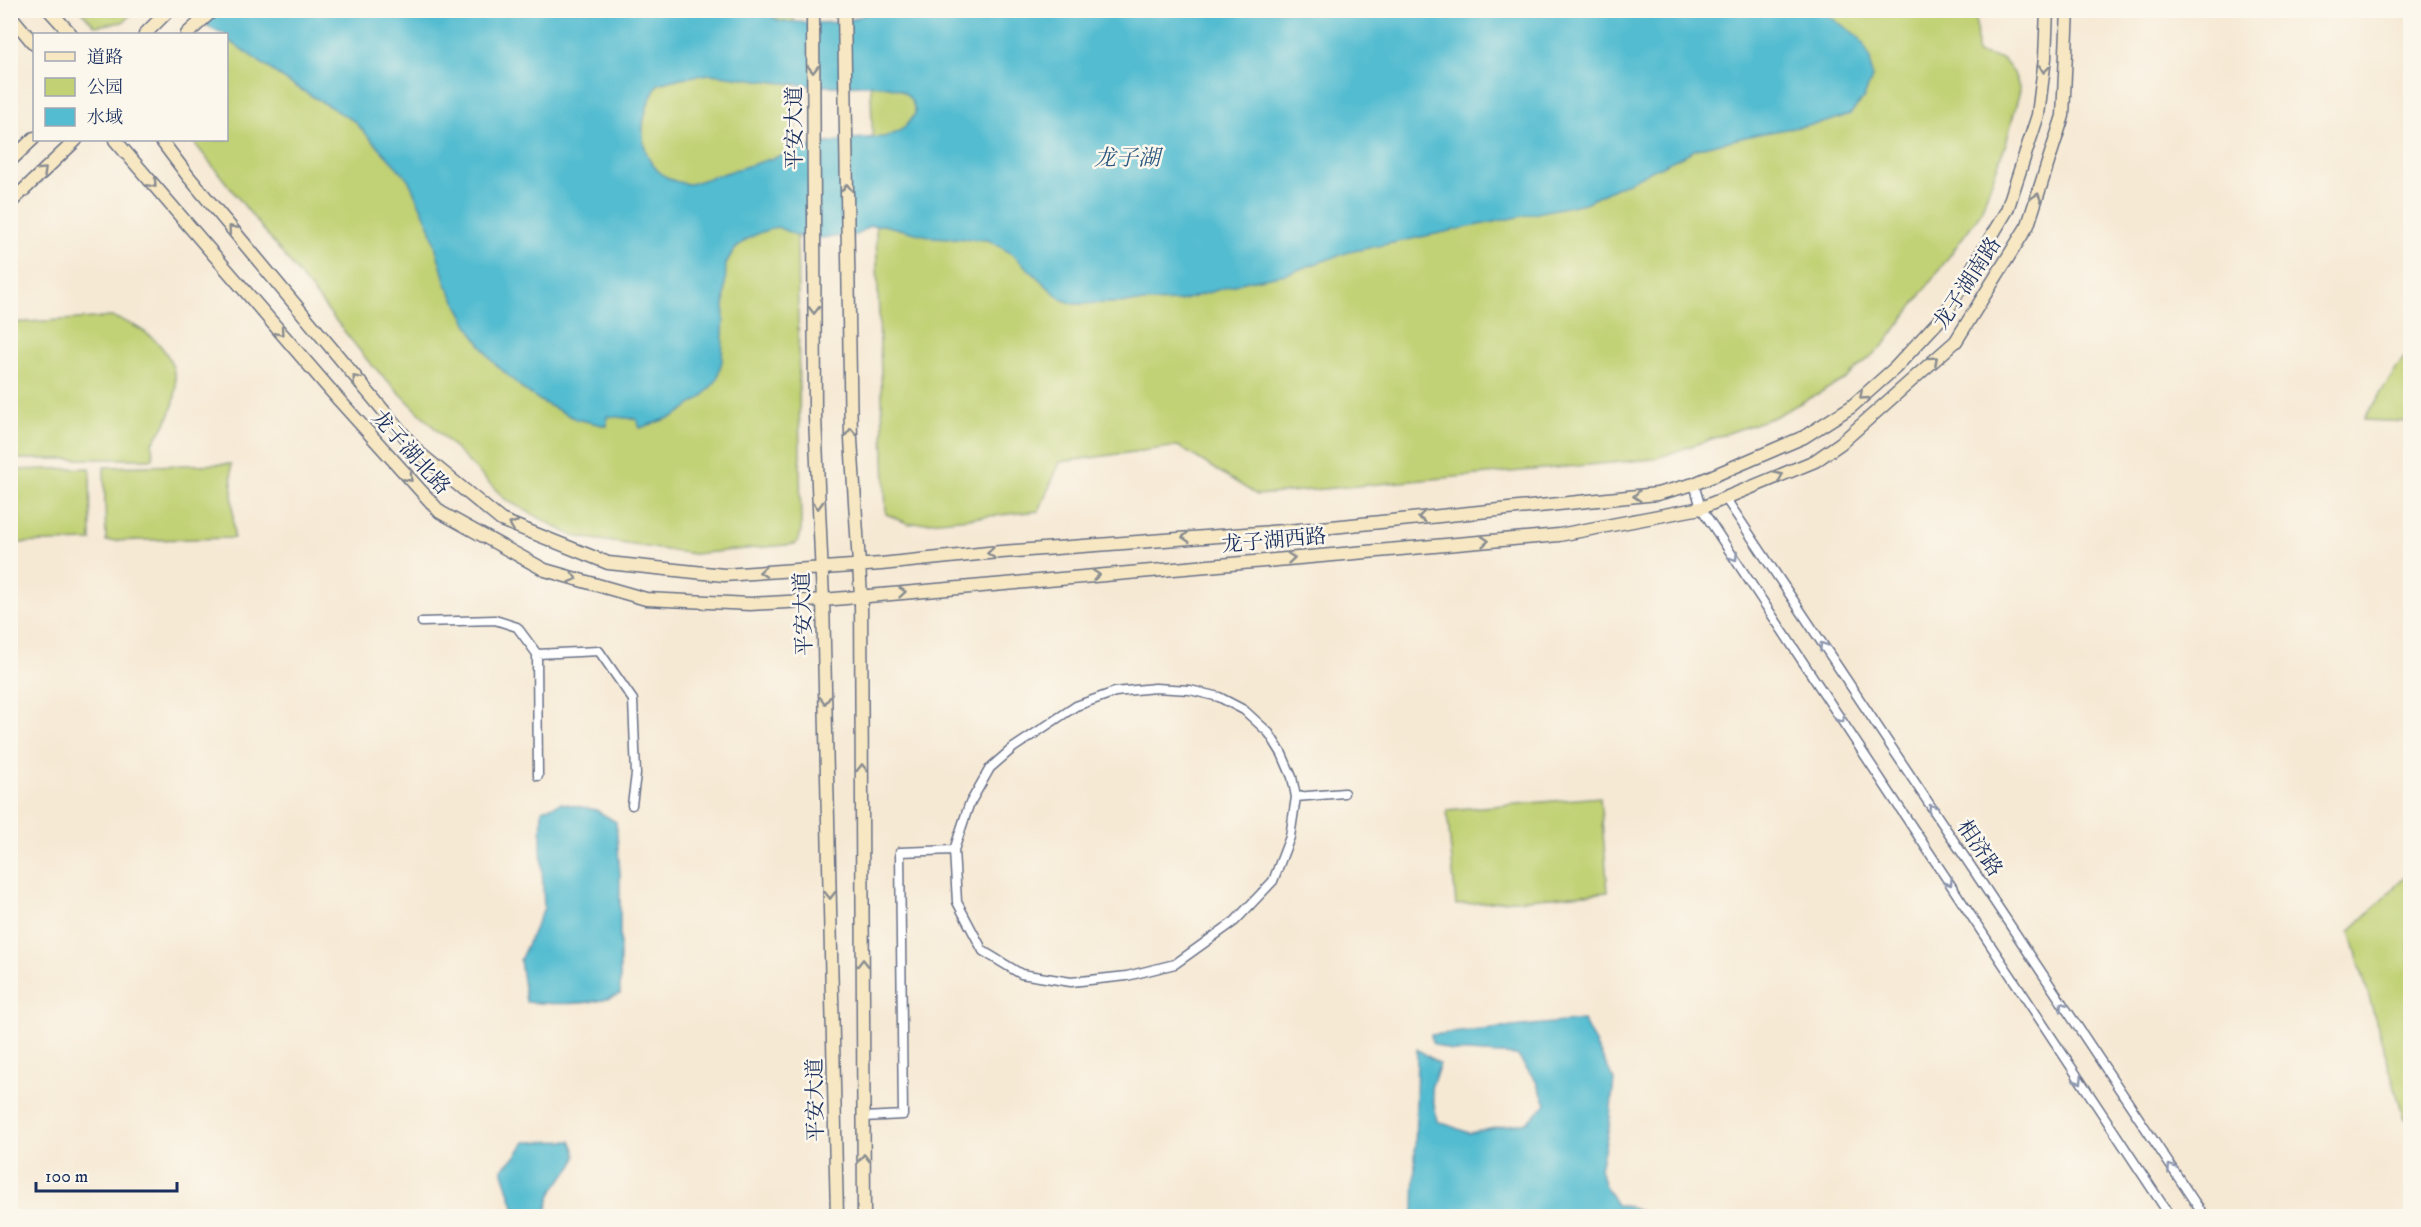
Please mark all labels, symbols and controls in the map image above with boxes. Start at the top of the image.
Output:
legend [33,33,228,141]
text: 道路 [87,47,123,69]
one-way arrow [807,64,819,73]
one-way arrow [2038,64,2051,73]
text: 公园 [87,77,123,99]
street label: 平安大道 [782,86,808,170]
text: 水域 [87,107,123,129]
water label: 龙子湖 [1094,145,1164,172]
one-way arrow [36,168,47,179]
one-way arrow [146,177,157,188]
one-way arrow [841,183,853,192]
one-way arrow [2030,192,2042,203]
one-way arrow [228,225,239,236]
street label: 龙子湖南路 [1928,232,2007,335]
one-way arrow [808,306,820,315]
one-way arrow [273,325,284,336]
one-way arrow [1927,356,1938,367]
one-way arrow [353,375,364,386]
one-way arrow [1859,389,1870,400]
street label: 龙子湖北路 [365,405,455,500]
one-way arrow [845,428,858,437]
one-way arrow [1773,471,1784,483]
one-way arrow [402,472,413,482]
one-way arrow [1632,489,1641,502]
one-way arrow [812,501,825,510]
one-way arrow [1417,510,1426,523]
one-way arrow [508,520,519,532]
street label: 龙子湖西路 [1221,523,1328,559]
one-way arrow [1181,531,1190,544]
one-way arrow [1480,535,1490,548]
one-way arrow [987,546,996,559]
one-way arrow [1726,550,1737,561]
one-way arrow [1286,552,1295,565]
one-way arrow [758,565,767,578]
one-way arrow [1092,569,1101,582]
one-way arrow [567,571,578,583]
street label: 平安大道 [790,572,818,656]
one-way arrow [898,586,907,599]
one-way arrow [1819,642,1831,652]
one-way arrow [819,696,832,705]
one-way arrow [1834,713,1845,724]
one-way arrow [856,764,868,773]
one-way arrow [1928,804,1939,815]
street label: 相济路 [1951,815,2008,882]
one-way arrow [1942,875,1953,886]
one-way arrow [824,891,836,900]
one-way arrow [857,959,869,968]
one-way arrow [2059,1001,2070,1012]
street label: 平安大道 [802,1058,830,1142]
one-way arrow [2072,1073,2083,1084]
one-way arrow [858,1154,870,1163]
scale bar [36,1155,177,1193]
one-way arrow [2167,1164,2179,1174]
text: 100 m [45,1166,88,1188]

